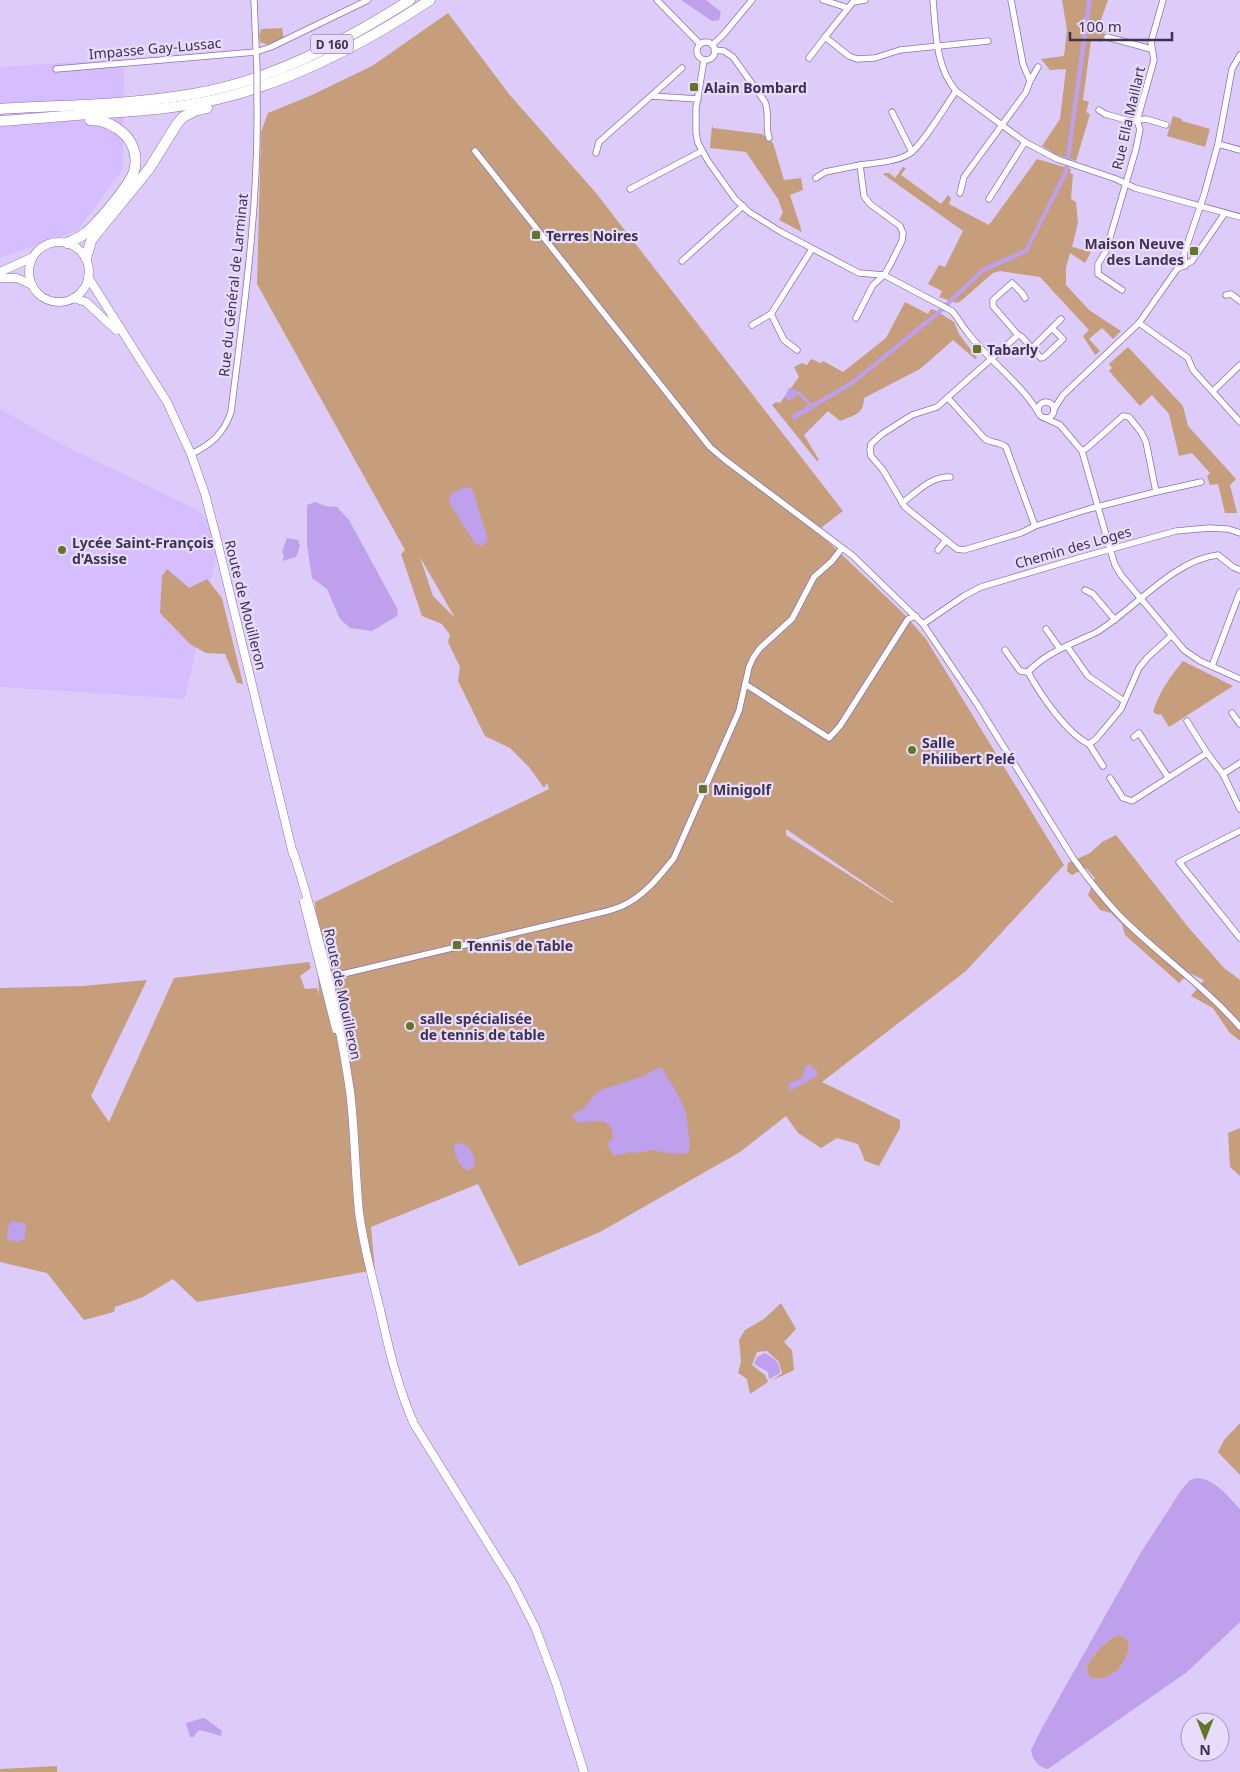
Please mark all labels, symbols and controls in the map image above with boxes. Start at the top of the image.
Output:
scale bar [1070,10,1172,42]
text: 100 m [1078,16,1122,36]
street label: Impasse Gay-Lussac [88,33,222,63]
road number: D 160 [311,34,353,54]
street label: Rue Ella Maillart [1107,64,1149,172]
place label: Alain Bombard [704,78,807,97]
marker: Alain Bombard [688,81,700,93]
street label: Rue du Général de Larminat [214,192,252,378]
place label: Terres Noires [546,226,638,245]
marker: Terres Noires [530,229,542,241]
place label: Maison Neuve des Landes [1085,234,1184,269]
marker: Maison Neuve des Landes [1188,245,1200,257]
place label: Tabarly [987,340,1038,359]
marker: Tabarly [971,343,983,355]
street label: Chemin des Loges [1013,521,1134,573]
place label: Lycée Saint-François d'Assise [72,533,214,568]
street label: Route de Mouilleron [221,538,271,672]
marker: Lycée Saint-François d'Assise [56,544,68,556]
place label: Salle Philibert Pelé [922,733,1015,768]
marker: Salle Philibert Pelé [906,744,918,756]
place label: Minigolf [713,780,772,799]
marker: Minigolf [697,783,709,795]
street label: Route de Mouilleron [320,927,366,1061]
place label: Tennis de Table [467,936,573,955]
marker: Tennis de Table [451,939,463,951]
place label: salle spécialisée de tennis de table [420,1009,545,1044]
marker: salle spécialisée de tennis de table [404,1020,416,1032]
north arrow [1180,1712,1230,1762]
text: N [1199,1741,1211,1760]

